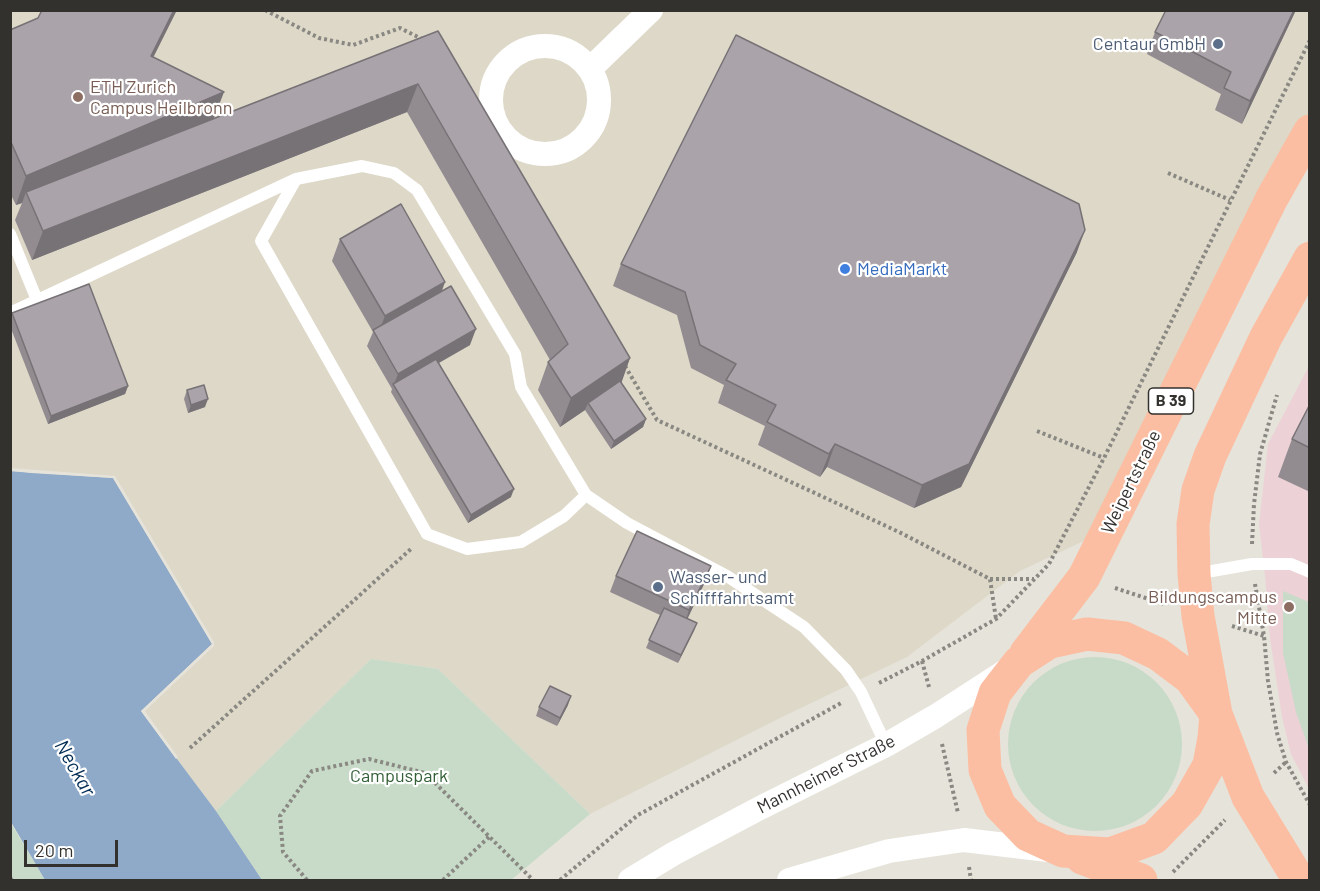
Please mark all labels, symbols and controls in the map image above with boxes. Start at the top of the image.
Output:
place label: Centaur GmbH [1093,33,1206,55]
marker: Centaur GmbH [1211,37,1225,51]
place label: ETH Zurich Campus Heilbronn [90,76,232,118]
marker: ETH Zurich Campus Heilbronn [71,90,85,104]
place label: MediaMarkt [857,258,947,280]
marker: MediaMarkt [838,262,852,276]
road number: B 39 [1148,388,1194,414]
street label: Weipertstraße [1097,427,1165,537]
place label: Wasser- und Schifffahrtsamt [670,566,795,608]
marker: Wasser- und Schifffahrtsamt [651,580,665,594]
place label: Bildungscampus Mitte [1148,586,1277,628]
marker: Bildungscampus Mitte [1282,600,1296,614]
street label: Mannheimer Straße [753,730,899,818]
water label: Neckar [49,736,101,800]
park label: Campuspark [350,765,448,787]
scale bar [27,828,122,866]
text: 20 m [35,839,73,861]

